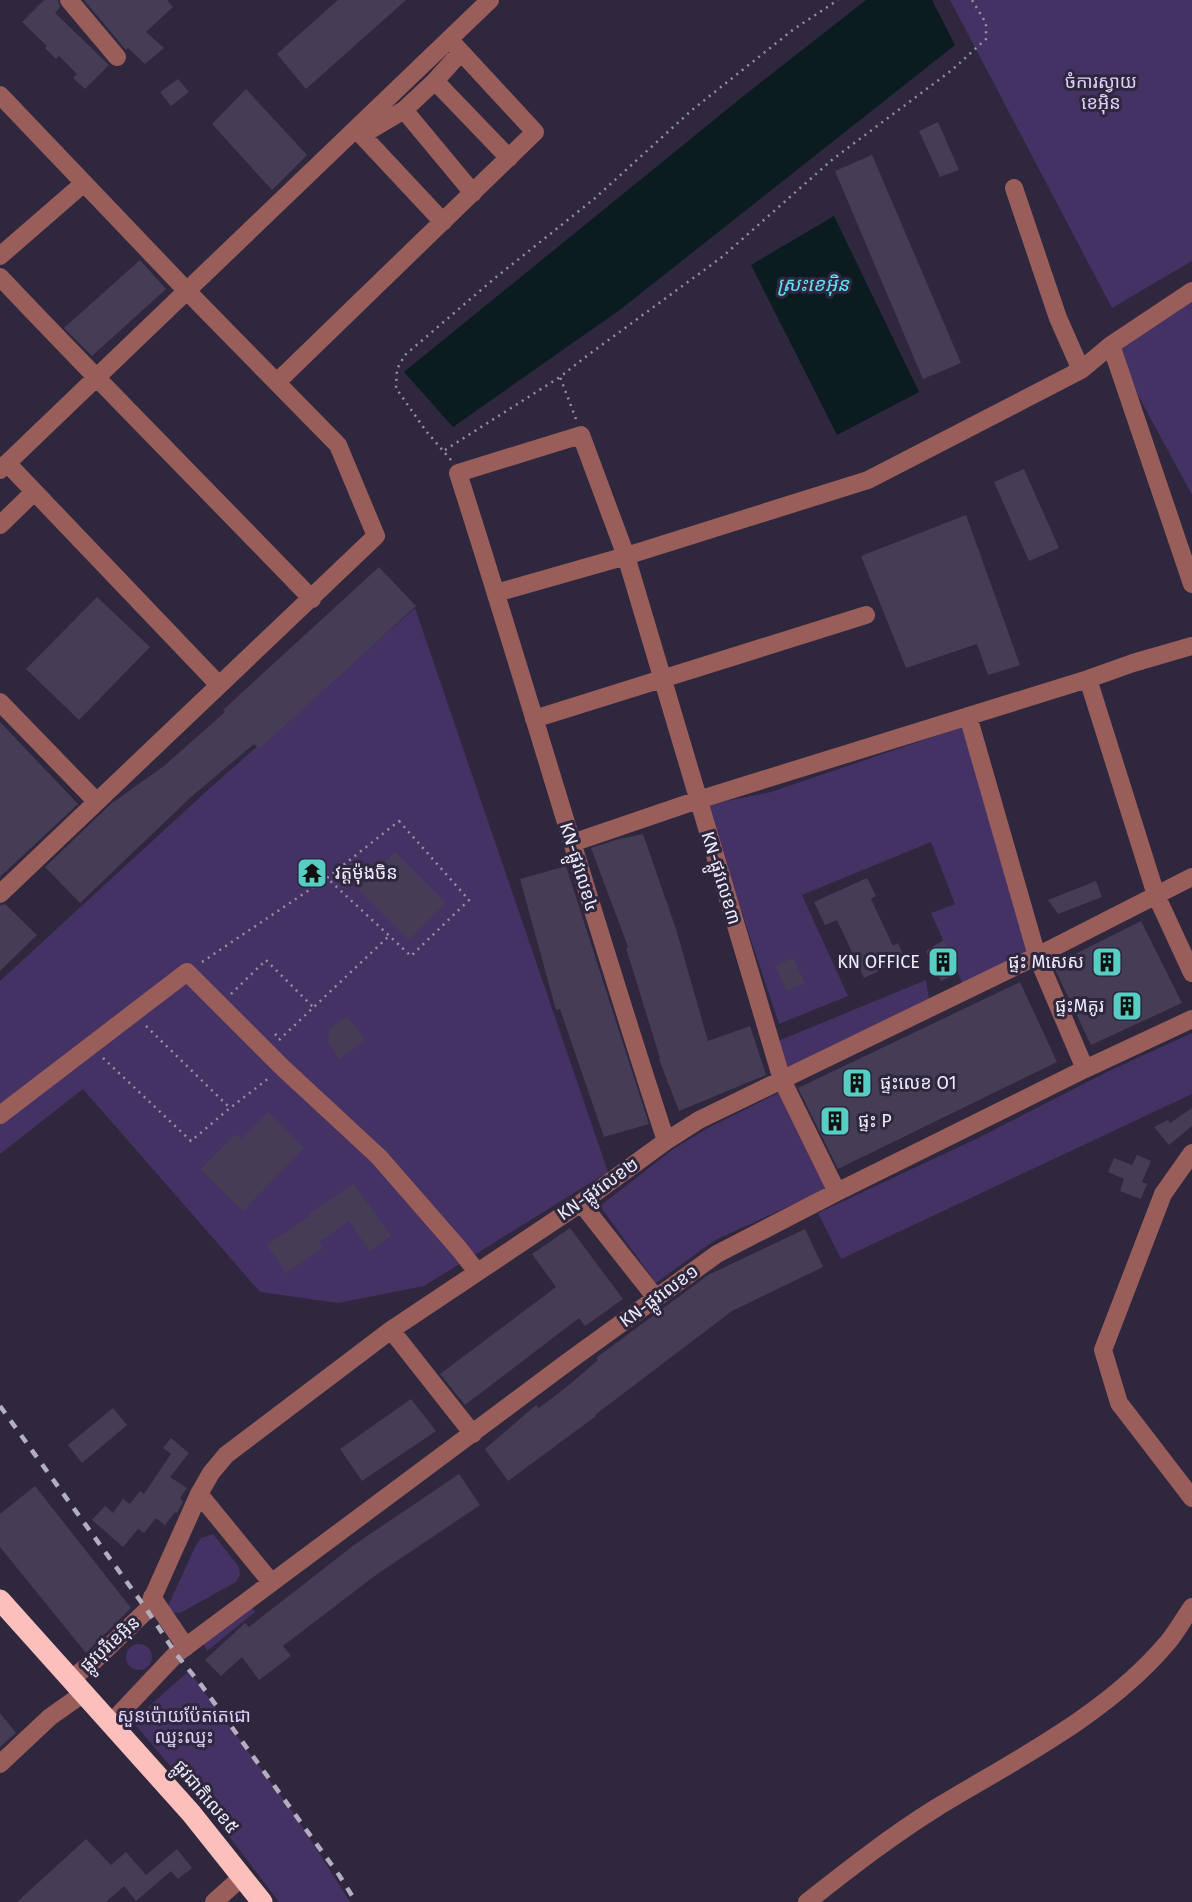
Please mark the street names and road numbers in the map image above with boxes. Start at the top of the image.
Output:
street label: KN-ផ្លូវលេខ៤ [550,820,603,916]
street label: KN-ផ្លូវលេខ៣ [691,829,746,929]
street label: KN-ផ្លូវលេខ២ [553,1153,646,1229]
street label: KN-ផ្លូវលេខ១ [615,1260,706,1336]
street label: ផ្លូវបុរីខេអ៊ិន [75,1611,148,1681]
street label: ផ្លូវជាតិលេខ៥ [165,1755,243,1842]

